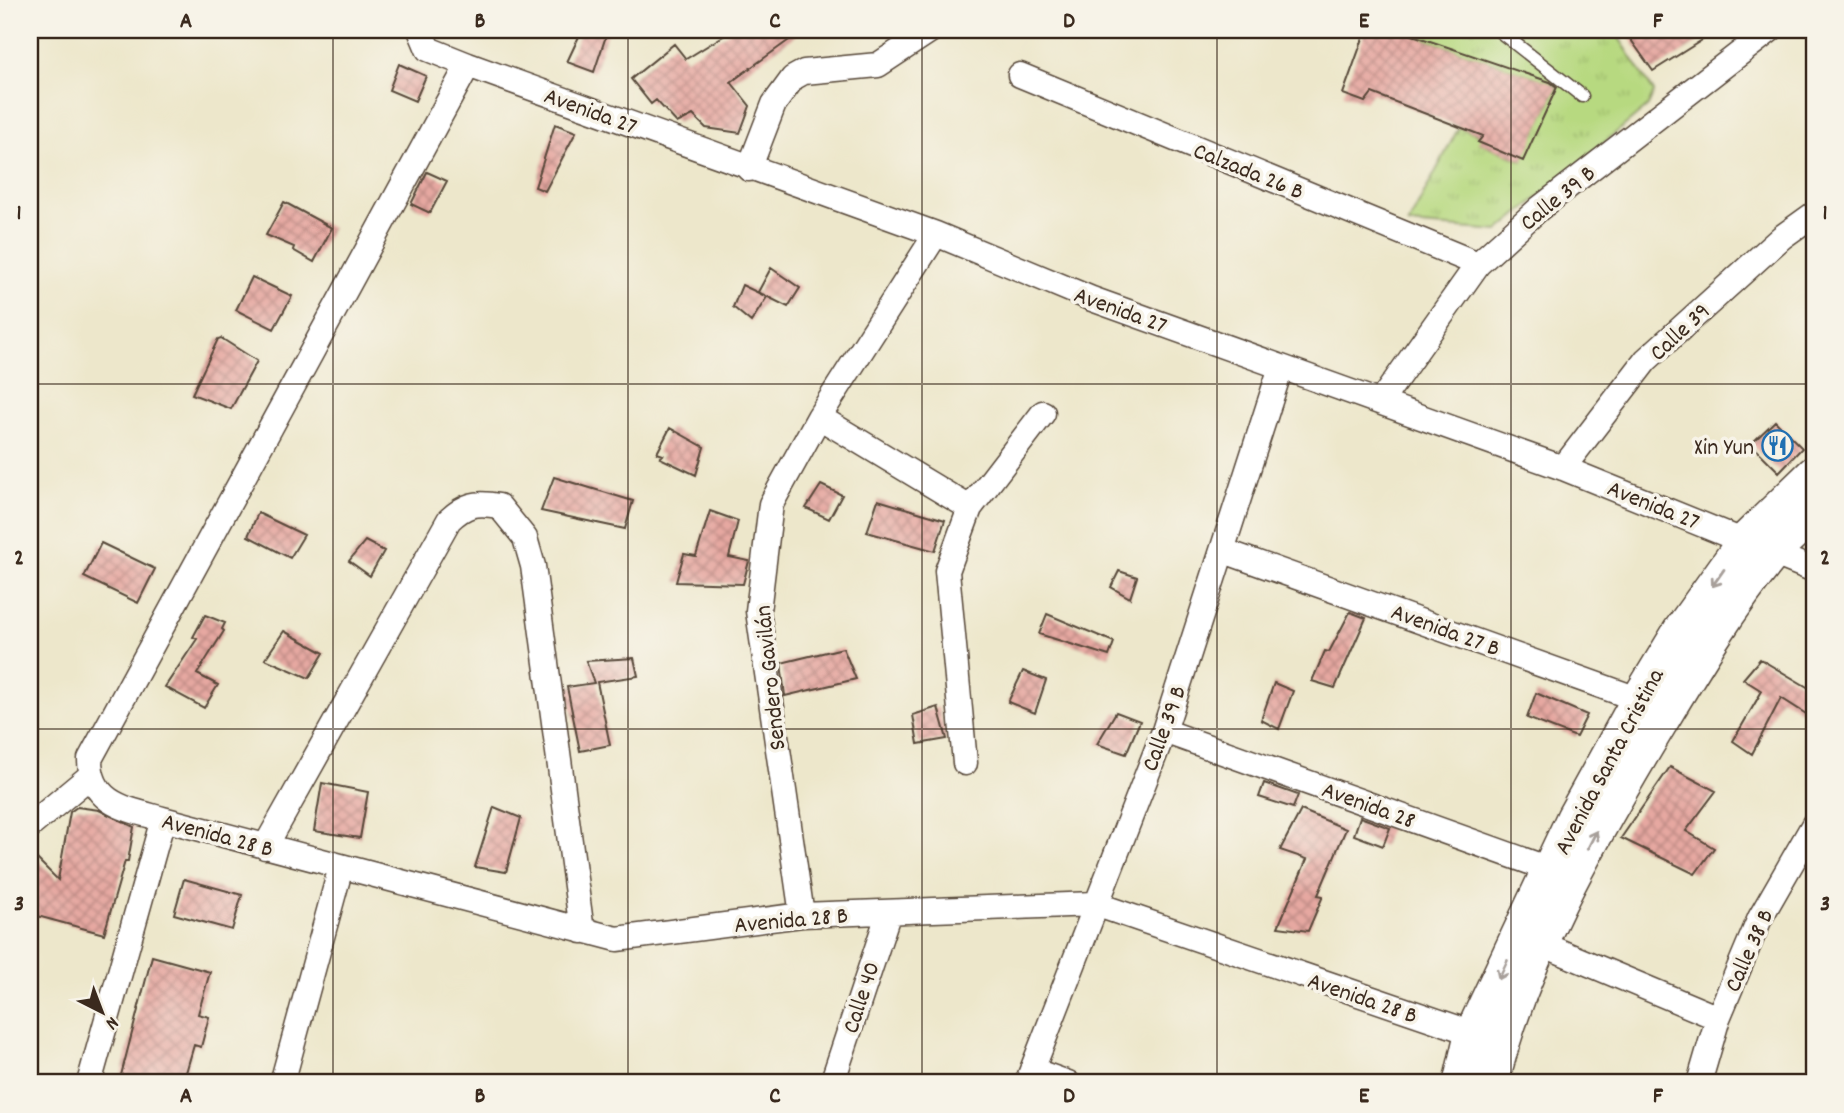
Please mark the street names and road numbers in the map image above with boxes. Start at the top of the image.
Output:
street label: Avenida 27 [539,80,641,145]
street label: Calzada 26 B [1188,135,1308,210]
street label: Calle 39 B [1514,158,1604,241]
street label: Avenida 27 [1069,279,1171,344]
street label: Calle 39 [1643,296,1719,370]
street label: Avenida 27 [1602,473,1704,541]
street label: Avenida 27 B [1386,596,1504,667]
street label: Sendero Gavilán [747,603,797,752]
street label: Avenida Santa Cristina [1547,663,1674,862]
street label: Calle 39 B [1135,681,1197,777]
street label: Avenida 28 [1316,774,1419,839]
street label: Avenida 28 B [158,806,277,868]
street label: Avenida 28 B [733,900,850,944]
street label: Calle 38 B [1717,904,1784,998]
street label: Calle 40 [835,958,890,1038]
street label: Avenida 28 B [1303,965,1422,1034]

